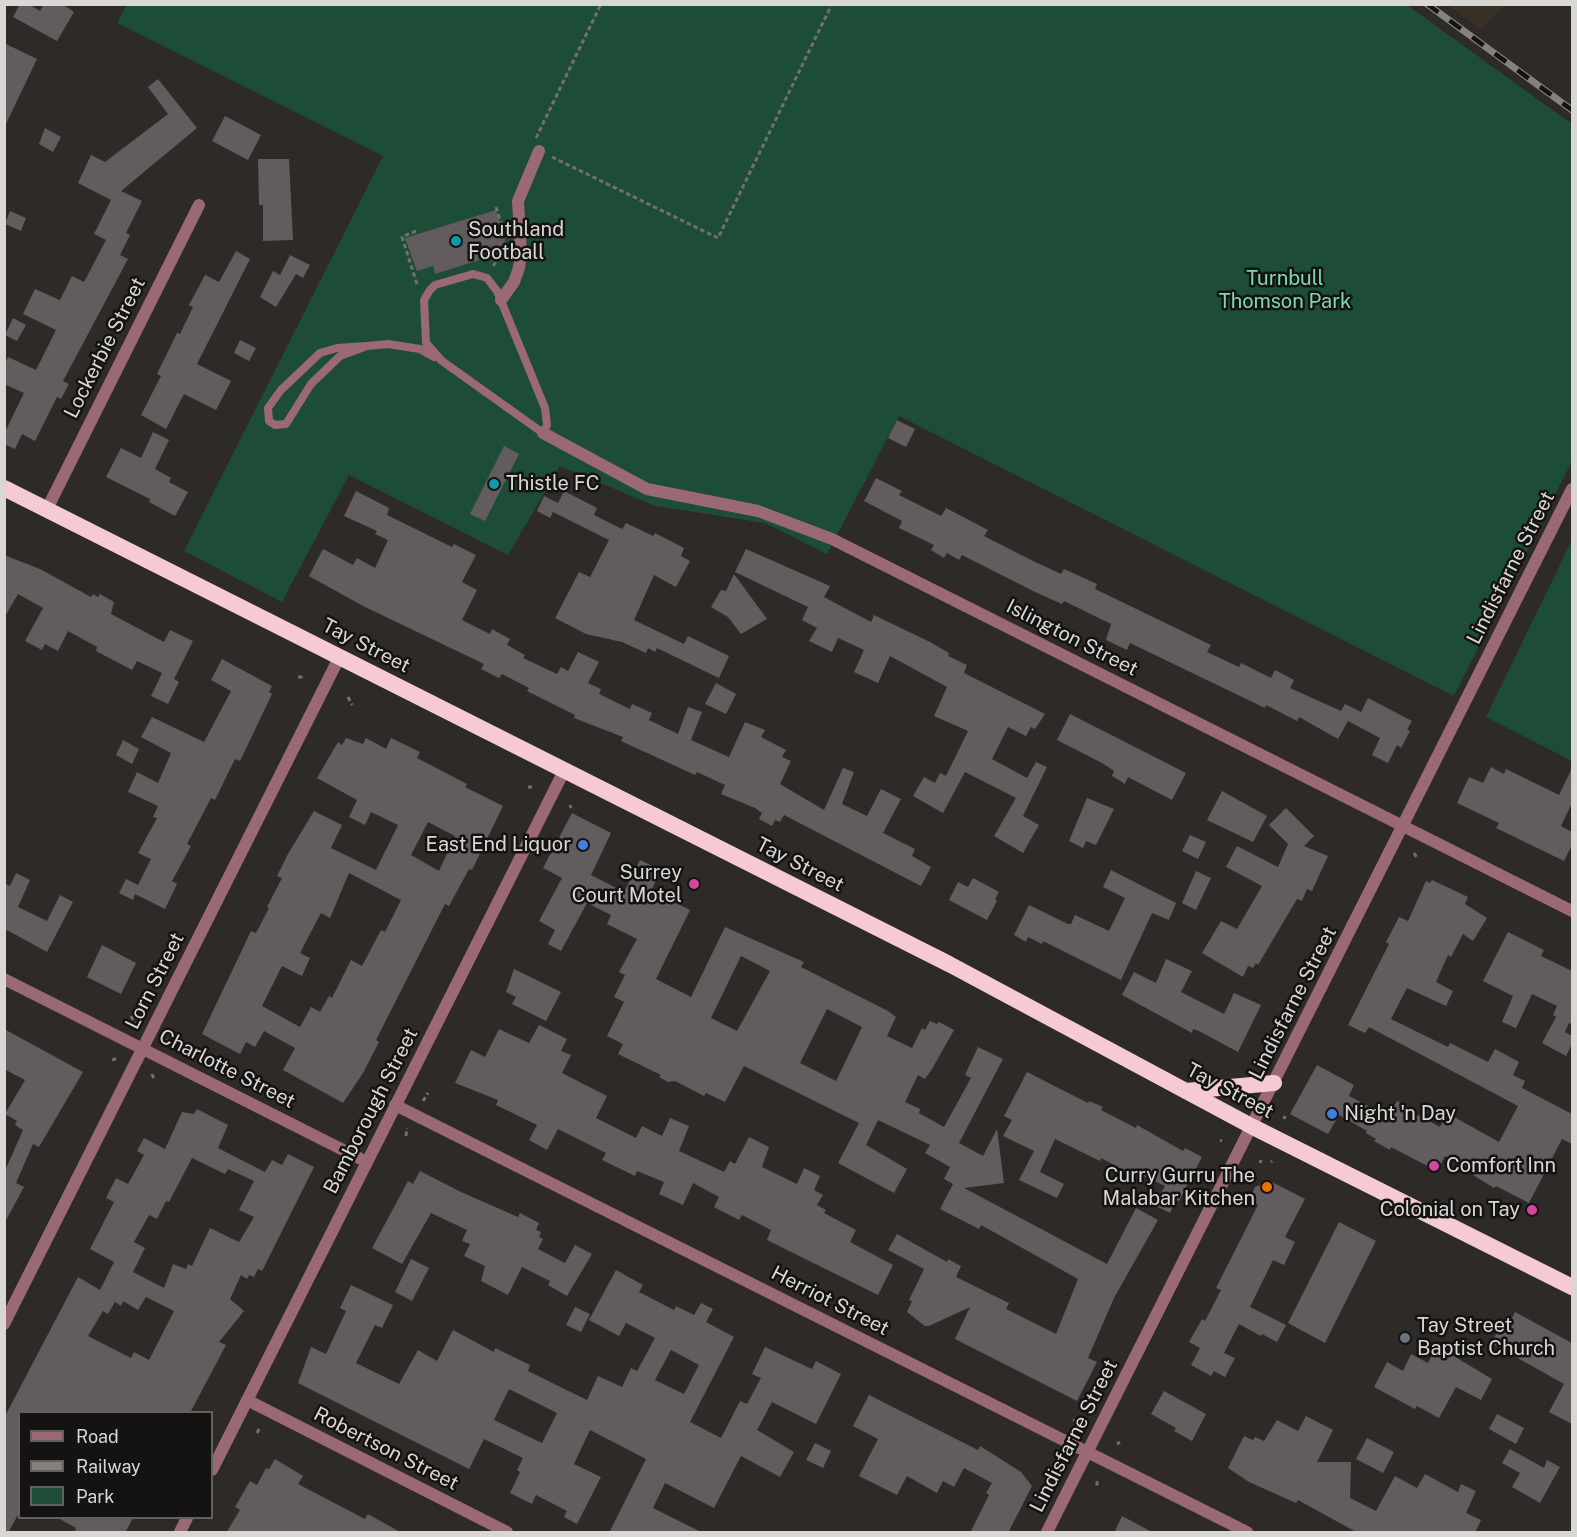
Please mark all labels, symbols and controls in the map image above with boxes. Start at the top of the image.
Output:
place label: Southland Football [468,218,564,265]
marker: Southland Football [449,234,463,248]
park label: Turnbull Thomson Park [1219,267,1351,314]
street label: Lockerbie Street [59,274,151,422]
place label: Thistle FC [506,472,599,496]
marker: Thistle FC [487,477,501,491]
street label: Lindisfarne Street [1462,488,1560,648]
street label: Islington Street [1002,595,1142,681]
street label: Tay Street [318,614,414,678]
place label: East End Liquor [426,833,571,857]
street label: Tay Street [752,833,848,897]
marker: East End Liquor [576,838,590,852]
place label: Surrey Court Motel [572,861,682,908]
marker: Surrey Court Motel [687,877,701,891]
street label: Lindisfarne Street [1244,923,1342,1083]
street label: Lorn Street [120,929,190,1033]
street label: Charlotte Street [155,1024,299,1114]
street label: Bamborough Street [319,1024,423,1198]
street label: Tay Street [1182,1058,1278,1124]
place label: Night 'n Day [1344,1102,1456,1126]
marker: Night 'n Day [1325,1107,1339,1121]
place label: Comfort Inn [1446,1154,1556,1178]
marker: Comfort Inn [1427,1159,1441,1173]
place label: Curry Gurru The Malabar Kitchen [1102,1164,1255,1211]
marker: Curry Gurru The Malabar Kitchen [1260,1180,1274,1194]
place label: Colonial on Tay [1380,1198,1520,1222]
marker: Colonial on Tay [1525,1203,1539,1217]
street label: Herriot Street [767,1261,893,1341]
place label: Tay Street Baptist Church [1417,1314,1555,1361]
marker: Tay Street Baptist Church [1398,1331,1412,1345]
street label: Lindisfarne Street [1025,1356,1123,1516]
street label: Robertson Street [310,1402,462,1496]
legend [18,1411,213,1519]
text: Road [76,1426,119,1447]
text: Railway [76,1456,141,1477]
text: Park [76,1486,114,1507]

